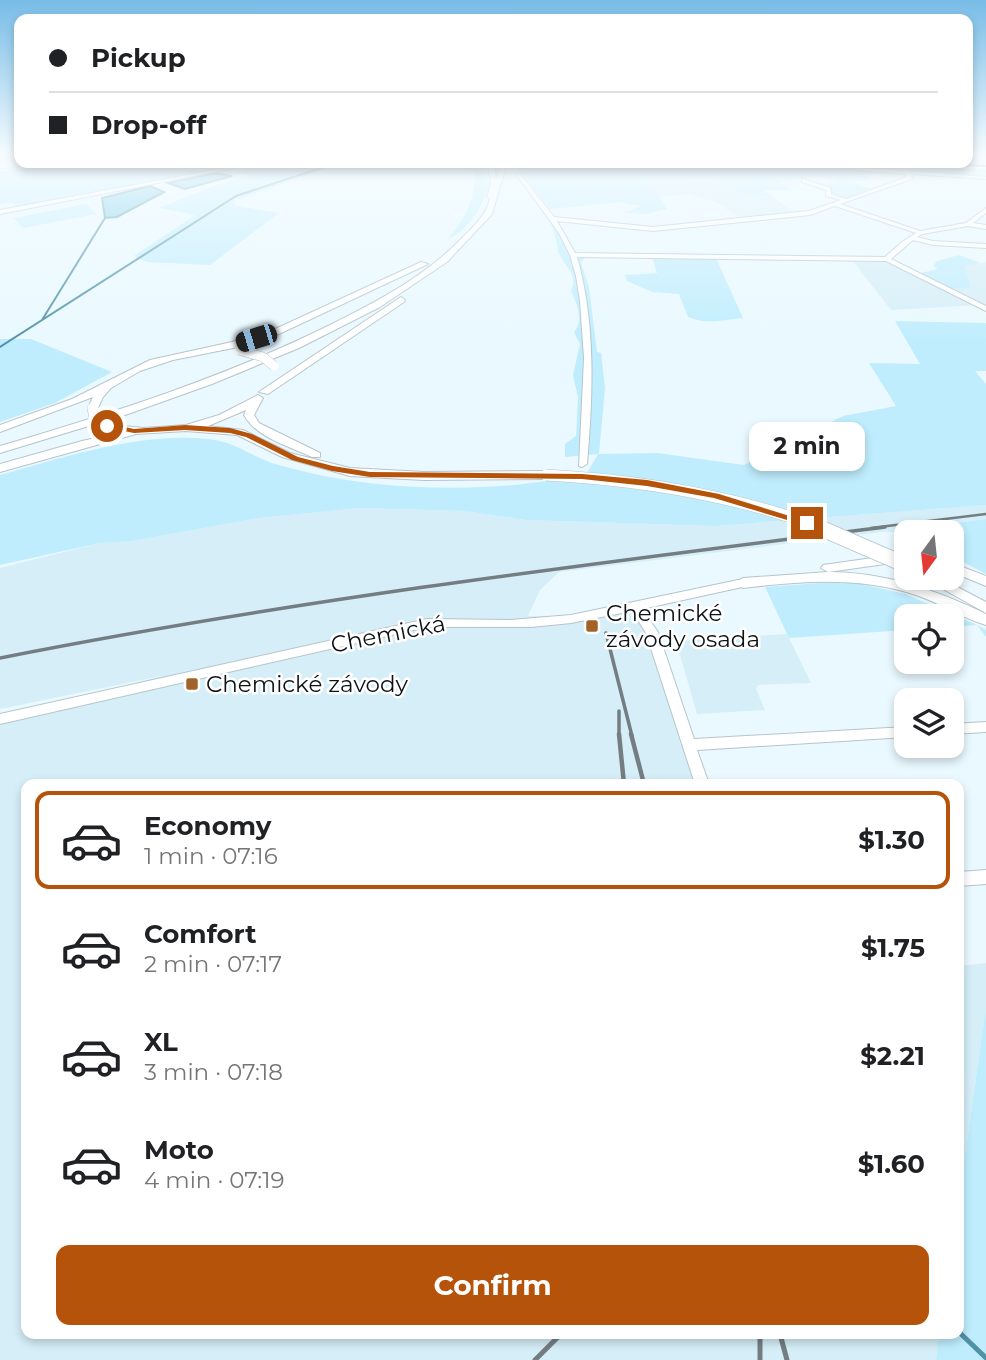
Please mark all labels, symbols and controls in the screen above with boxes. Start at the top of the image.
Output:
text: Pickup [91,42,186,74]
text: Drop-off [91,109,206,141]
car [233,322,280,354]
route start [91,410,123,442]
callout: 2 min [749,421,865,470]
text: 2 min [773,432,841,460]
route end [791,507,823,539]
north arrow [894,520,964,590]
map controls [894,520,964,758]
place label: Chemické závody osada [606,599,760,653]
button: locate [894,604,964,674]
street label: Chemická [328,609,448,659]
marker: Chemické závody osada [584,618,600,634]
place label: Chemické závody [206,670,408,698]
marker: Chemické závody [184,676,200,692]
button: layers [894,688,964,758]
icon: car [60,809,123,872]
text: Economy [144,810,271,842]
text: $1.30 [858,824,925,856]
text: 1 min · 07:16 [144,842,278,870]
icon: car [60,917,123,980]
text: Comfort [144,918,256,950]
text: $1.75 [861,932,925,964]
text: 2 min · 07:17 [144,950,282,978]
icon: car [60,1025,123,1088]
text: XL [144,1026,178,1058]
text: $2.21 [860,1040,925,1072]
text: 3 min · 07:18 [144,1058,283,1086]
icon: car [60,1133,123,1196]
text: Moto [144,1134,214,1166]
text: $1.60 [858,1148,925,1180]
text: 4 min · 07:19 [144,1166,285,1194]
button: Confirm [56,1245,929,1325]

